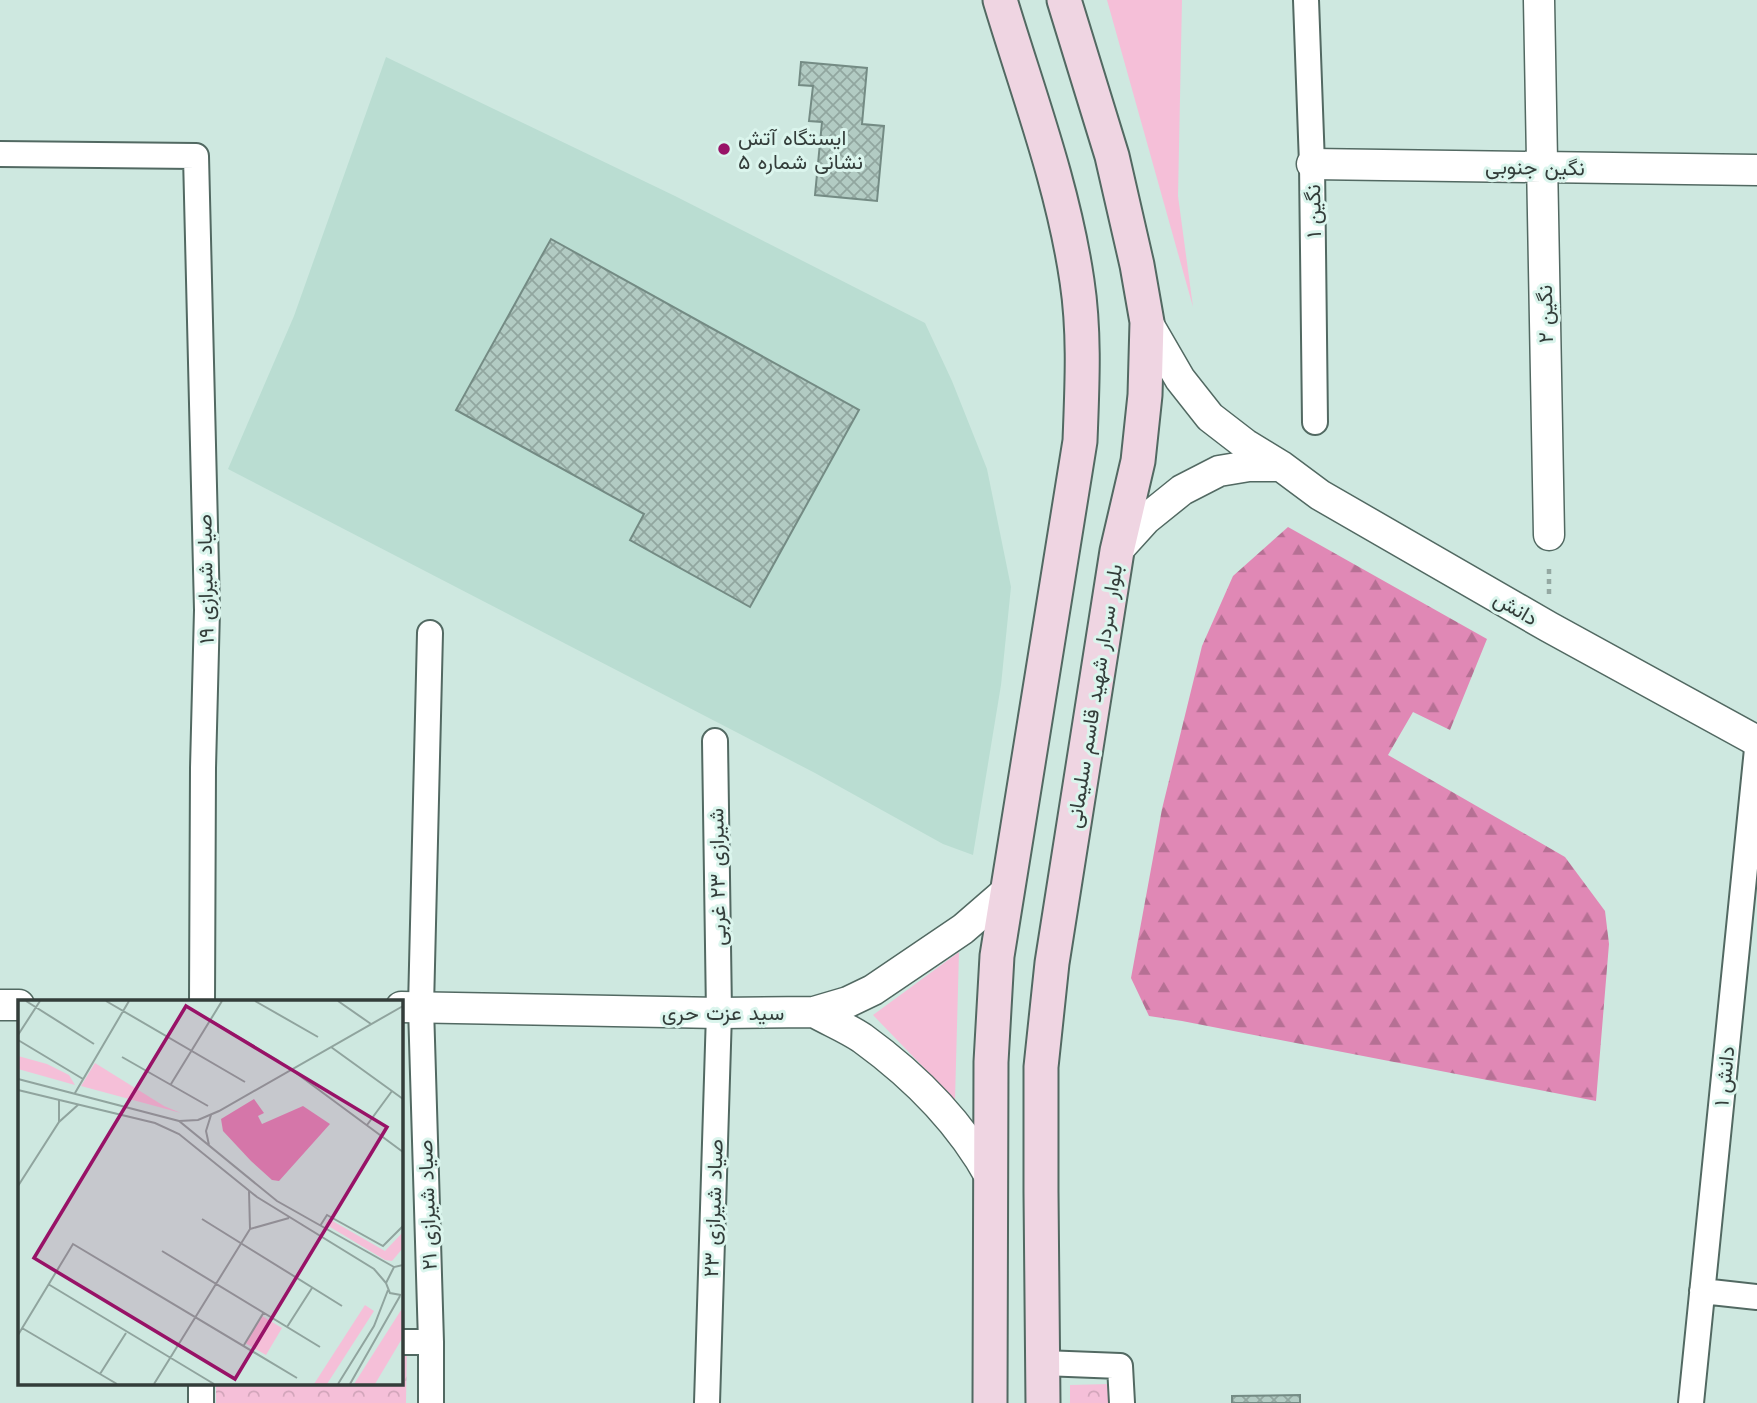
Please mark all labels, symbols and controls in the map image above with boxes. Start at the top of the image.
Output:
place label: ایستگاه آتش نشانی شماره ۵ [738,125,863,175]
marker: ایستگاه آتش نشانی شماره ۵ [716,141,732,157]
street label: نگین جنوبی [1485,154,1585,181]
street label: نگین ۱ [1300,184,1326,238]
street label: نگین ۲ [1532,285,1558,343]
street label: صیاد شیرازی ۱۹ [191,514,220,644]
street label: بلوار سردار شهید قاسم سلیمانی [1061,562,1129,830]
street label: دانش [1489,585,1543,631]
street label: شیرازی ۲۳ غربی [703,808,732,946]
inset map [18,1000,402,1386]
street label: سید عزت حری [662,1000,784,1026]
street label: دانش ۱ [1708,1045,1740,1107]
street label: صیاد شیرازی ۲۳ [698,1138,729,1278]
street label: صیاد شیرازی ۲۱ [412,1139,443,1271]

